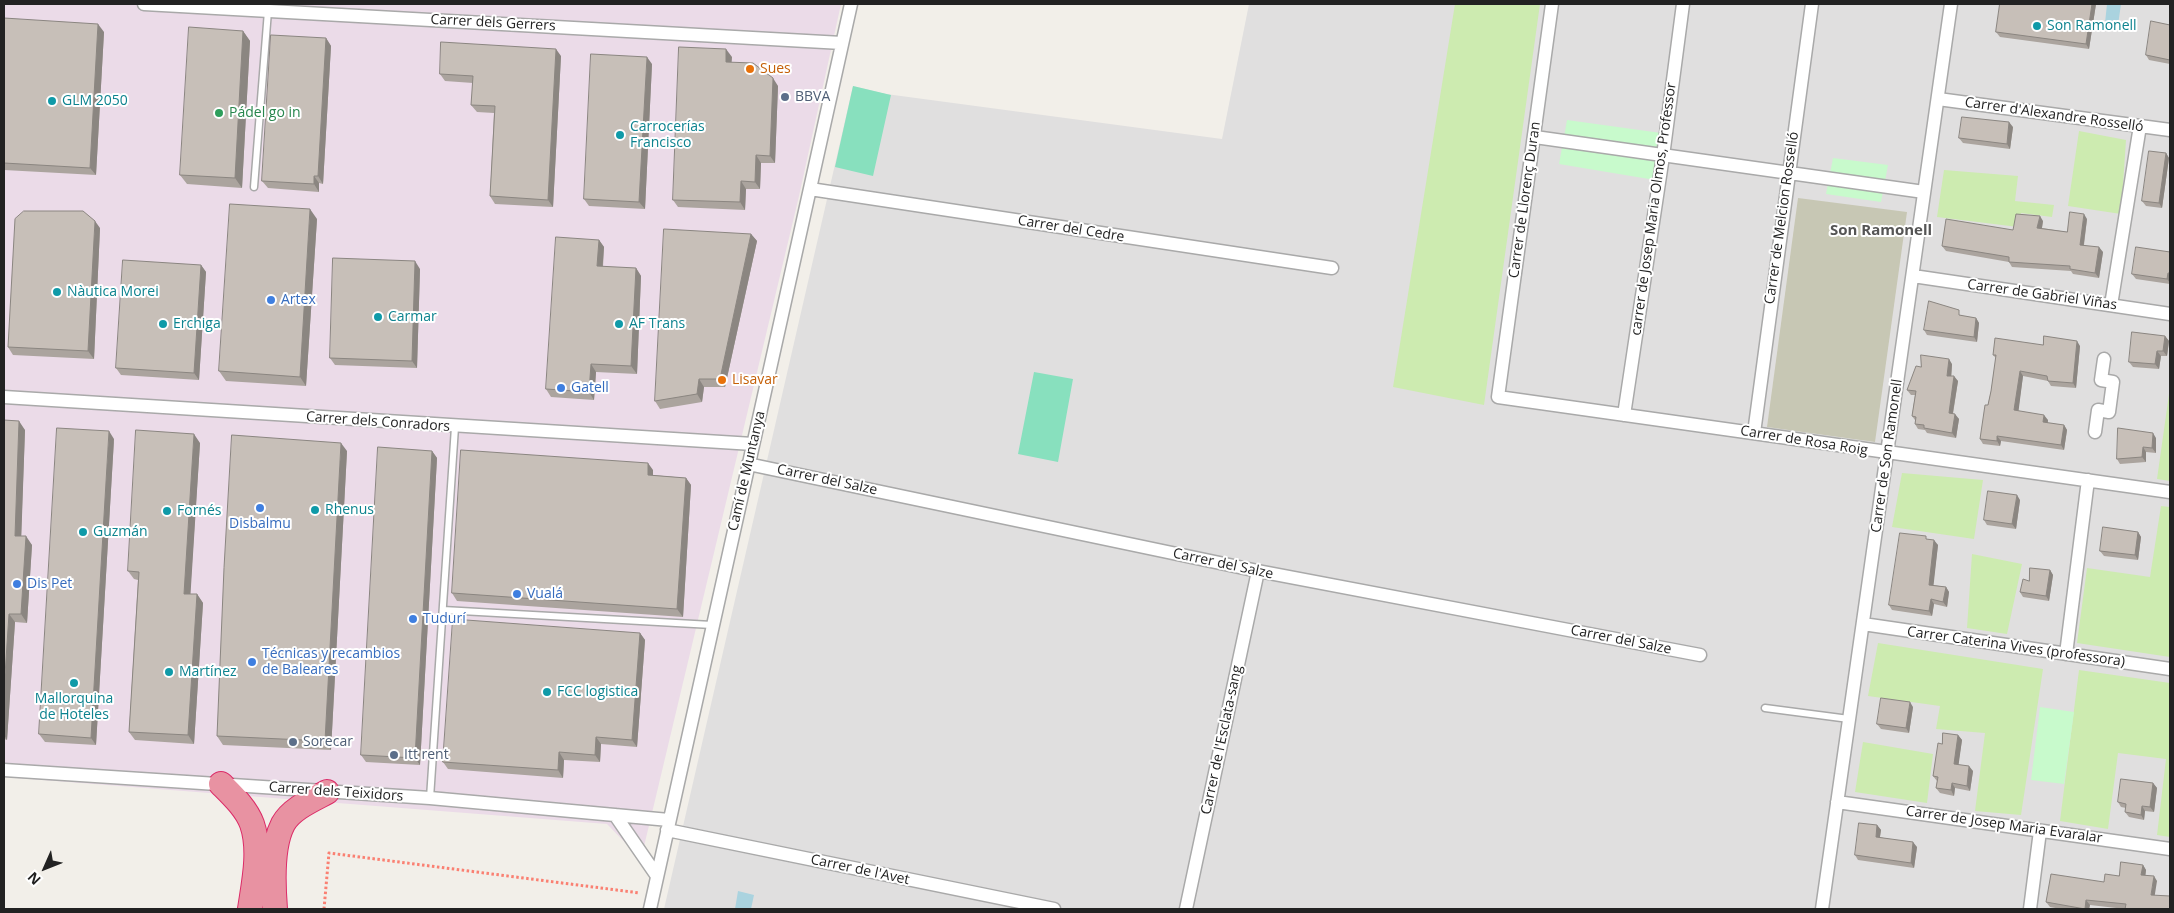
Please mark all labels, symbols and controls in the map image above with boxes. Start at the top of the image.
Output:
street label: Carrer dels Gerrers [430,11,556,35]
place label: Son Ramonell [2047,18,2137,34]
marker: Son Ramonell [2031,20,2043,32]
place label: Sues [760,61,791,77]
marker: Sues [744,63,756,75]
street label: carrer de Josep Maria Olmos, Professor [1628,81,1680,337]
place label: BBVA [795,89,830,105]
marker: BBVA [779,91,791,103]
place label: GLM 2050 [62,93,128,109]
street label: Carrer d'Alexandre Rosselló [1964,94,2144,136]
marker: GLM 2050 [46,95,58,107]
place label: Pádel go in [229,105,301,121]
marker: Pádel go in [213,107,225,119]
place label: Carrocerías Francisco [630,119,705,152]
street label: Carrer de Llorenç Duran [1506,121,1544,279]
marker: Carrocerías Francisco [614,129,626,141]
street label: Carrer de Melcion Rosselló [1762,131,1802,305]
street label: Carrer del Cedre [1017,212,1125,246]
district label: Son Ramonell [1830,222,1932,240]
street label: Carrer de Gabriel Viñas [1966,276,2118,314]
place label: Nàutica Morei [67,284,159,300]
marker: Nàutica Morei [51,286,63,298]
place label: Artex [281,292,316,308]
marker: Artex [265,294,277,306]
place label: Carmar [388,309,437,325]
marker: Carmar [372,311,384,323]
place label: Erchiga [173,316,221,332]
place label: AF Trans [629,316,685,332]
marker: Erchiga [157,318,169,330]
marker: AF Trans [613,318,625,330]
place label: Lisavar [732,372,778,388]
marker: Lisavar [716,374,728,386]
street label: Carrer de Son Ramonell [1868,378,1906,534]
place label: Gatell [571,380,609,396]
marker: Gatell [555,382,567,394]
street label: Carrer dels Conradors [305,409,451,435]
street label: Camí de Muntanya [725,409,769,533]
street label: Carrer de Rosa Roig [1739,423,1869,459]
street label: Carrer del Salze [775,461,879,499]
marker: Disbalmu [254,502,266,514]
place label: Rhenus [325,502,374,518]
place label: Fornés [177,503,221,519]
marker: Rhenus [309,504,321,516]
marker: Fornés [161,505,173,517]
place label: Disbalmu [229,516,291,532]
place label: Guzmán [93,524,148,540]
marker: Guzmán [77,526,89,538]
street label: Carrer del Salze [1171,545,1275,583]
place label: Dis Pet [27,576,72,592]
marker: Dis Pet [11,578,23,590]
place label: Vualá [527,586,563,602]
marker: Vualá [511,588,523,600]
place label: Tudurí [423,611,466,627]
marker: Tudurí [407,613,419,625]
street label: Carrer del Salze [1569,622,1673,658]
street label: Carrer Caterina Vives (professora) [1906,623,2126,671]
place label: Técnicas y recambios de Baleares [262,646,400,679]
marker: Técnicas y recambios de Baleares [246,656,258,668]
place label: Martínez [179,664,237,680]
street label: Carrer de l'Esclata-sang [1198,664,1246,816]
marker: Martínez [163,666,175,678]
marker: Mallorquina de Hoteles [68,677,80,689]
place label: FCC logistica [557,684,638,700]
marker: FCC logistica [541,686,553,698]
place label: Mallorquina de Hoteles [35,691,113,724]
place label: Sorecar [303,734,353,750]
marker: Sorecar [287,736,299,748]
place label: Itt rent [404,747,449,763]
marker: Itt rent [388,749,400,761]
street label: Carrer dels Teixidors [268,779,404,805]
street label: Carrer de Josep Maria Evaralar [1905,803,2103,847]
north arrow [20,843,70,893]
street label: Carrer de l'Avet [809,851,911,889]
text: N [23,868,45,889]

